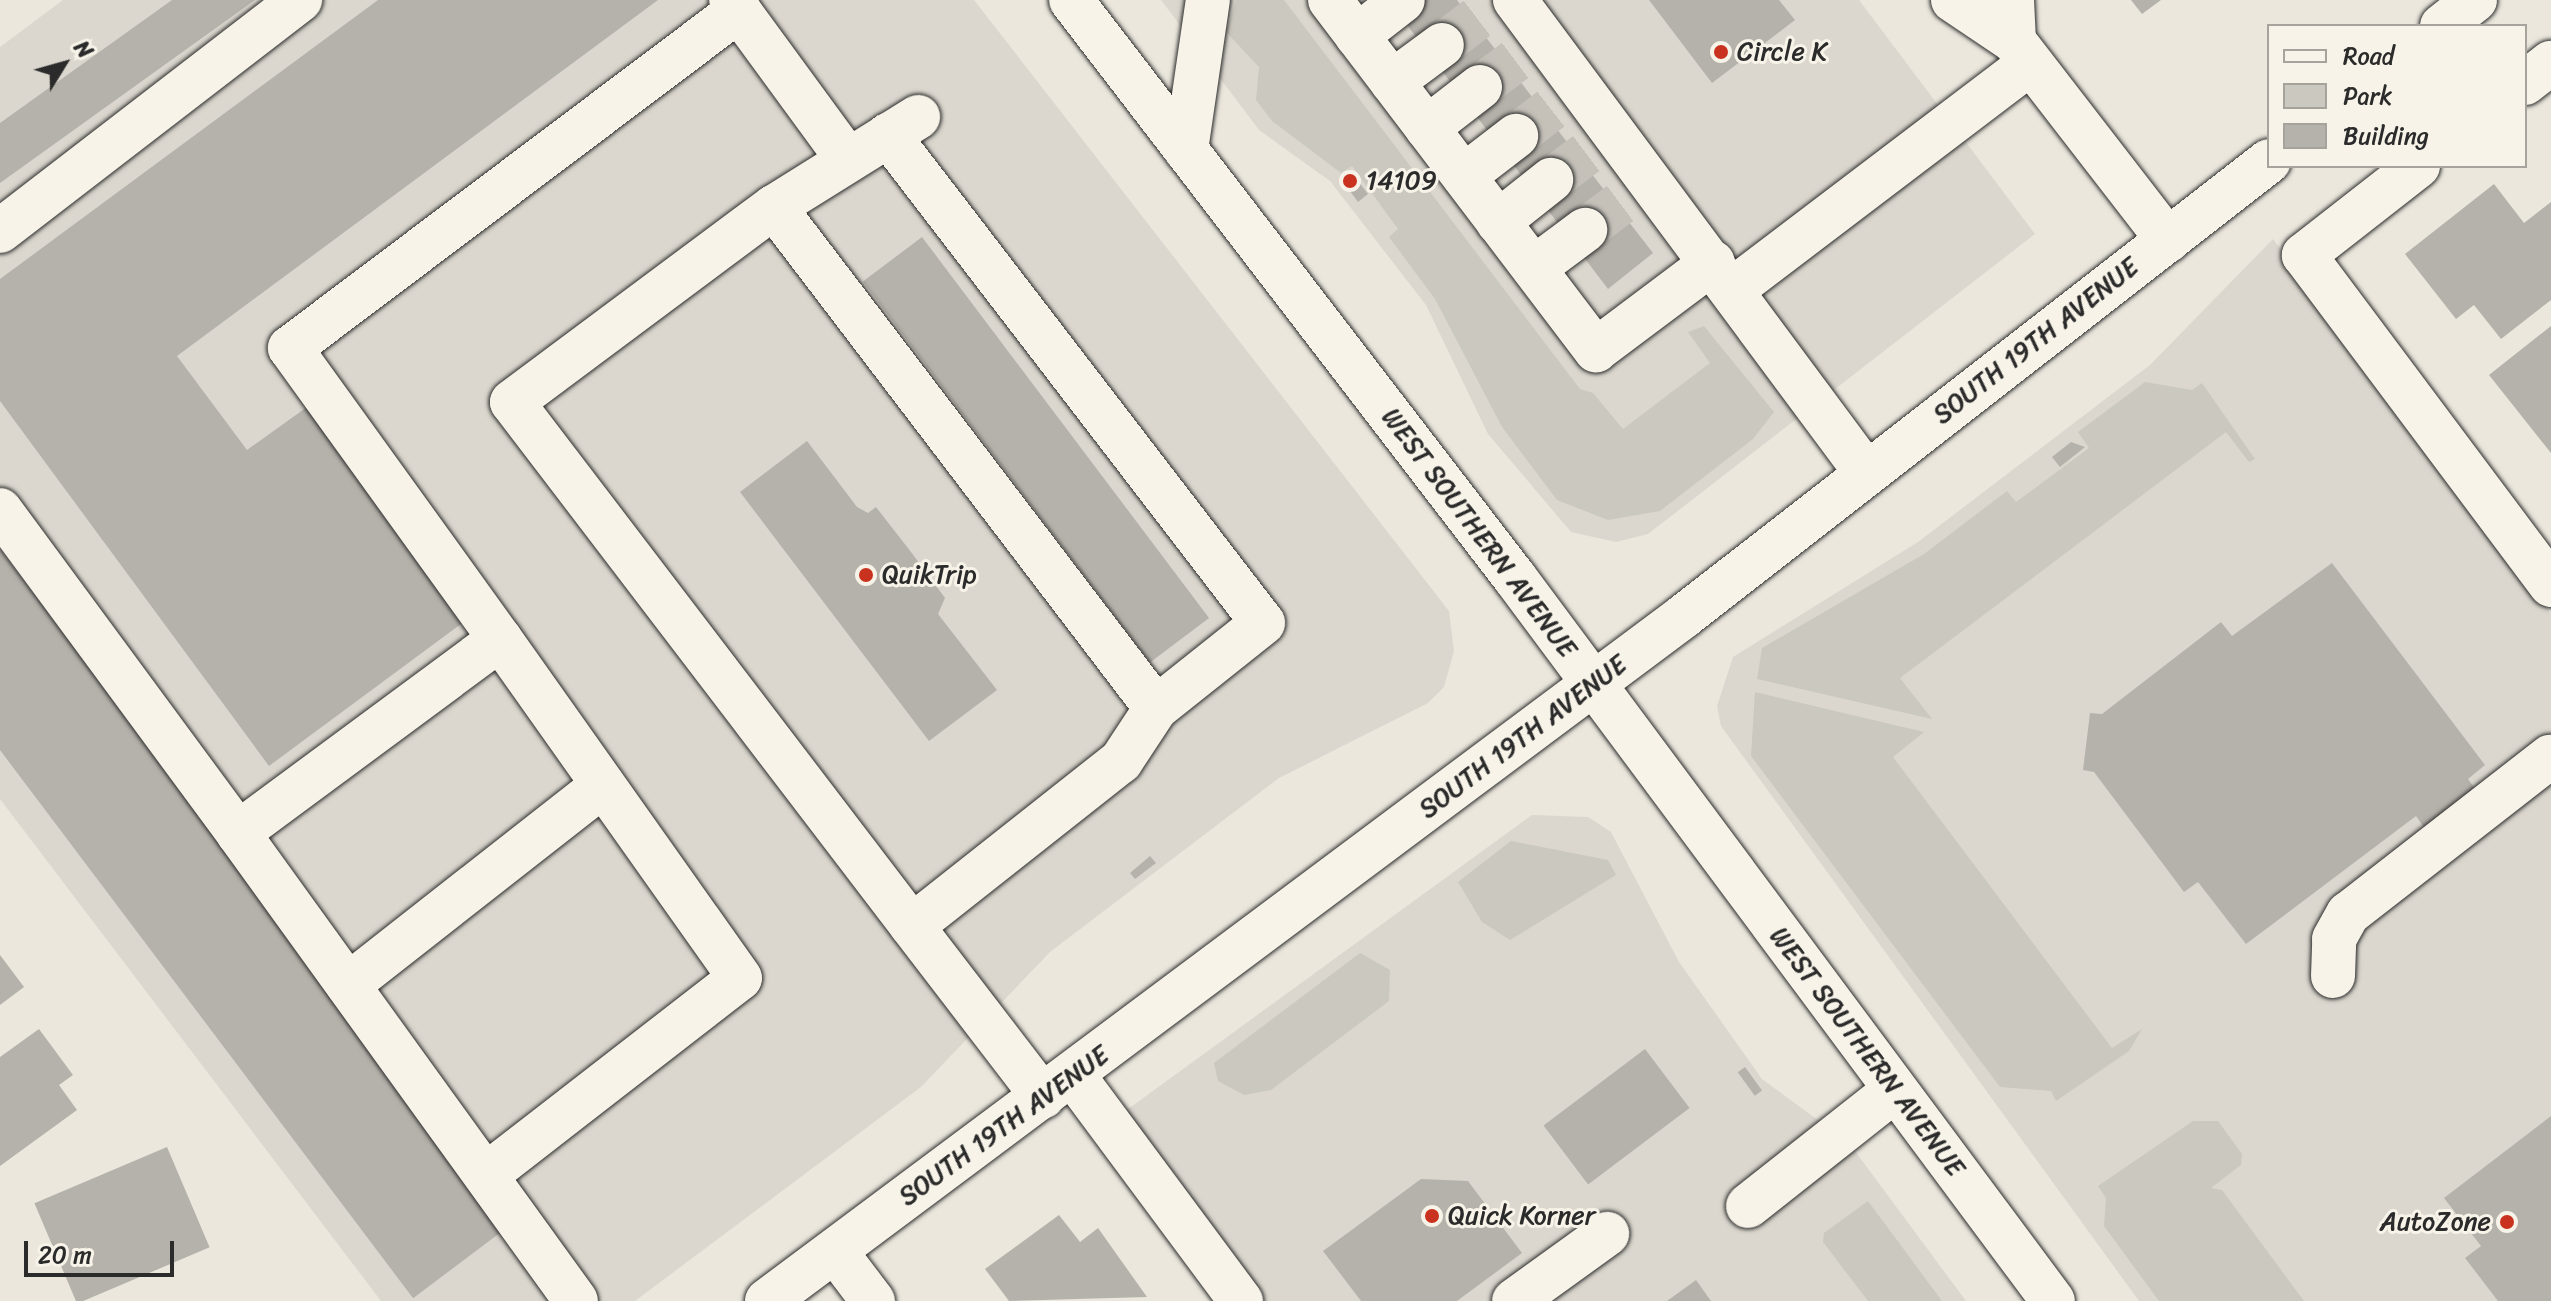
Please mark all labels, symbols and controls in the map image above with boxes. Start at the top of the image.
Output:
north arrow [24,24,104,104]
legend [2267,24,2527,168]
text: N [63,31,104,67]
text: Road [2343,35,2394,77]
place label: Circle K [1737,36,1827,68]
marker: Circle K [1712,43,1730,61]
text: Park [2343,75,2392,117]
text: Building [2343,115,2429,157]
place label: 14109 [1366,165,1437,197]
marker: 14109 [1341,172,1359,190]
street label: SOUTH 19TH AVENUE [1927,251,2145,431]
street label: WEST SOUTHERN AVENUE [1375,402,1583,664]
place label: QuikTrip [882,559,977,591]
marker: QuikTrip [857,566,875,584]
street label: SOUTH 19TH AVENUE [1413,649,1633,825]
street label: WEST SOUTHERN AVENUE [1763,921,1971,1183]
street label: SOUTH 19TH AVENUE [893,1039,1115,1213]
place label: Quick Korner [1448,1200,1597,1232]
place label: AutoZone [2380,1206,2491,1238]
marker: Quick Korner [1423,1207,1441,1225]
marker: AutoZone [2498,1213,2516,1231]
scale bar [28,1225,178,1275]
text: 20 m [38,1234,92,1276]

